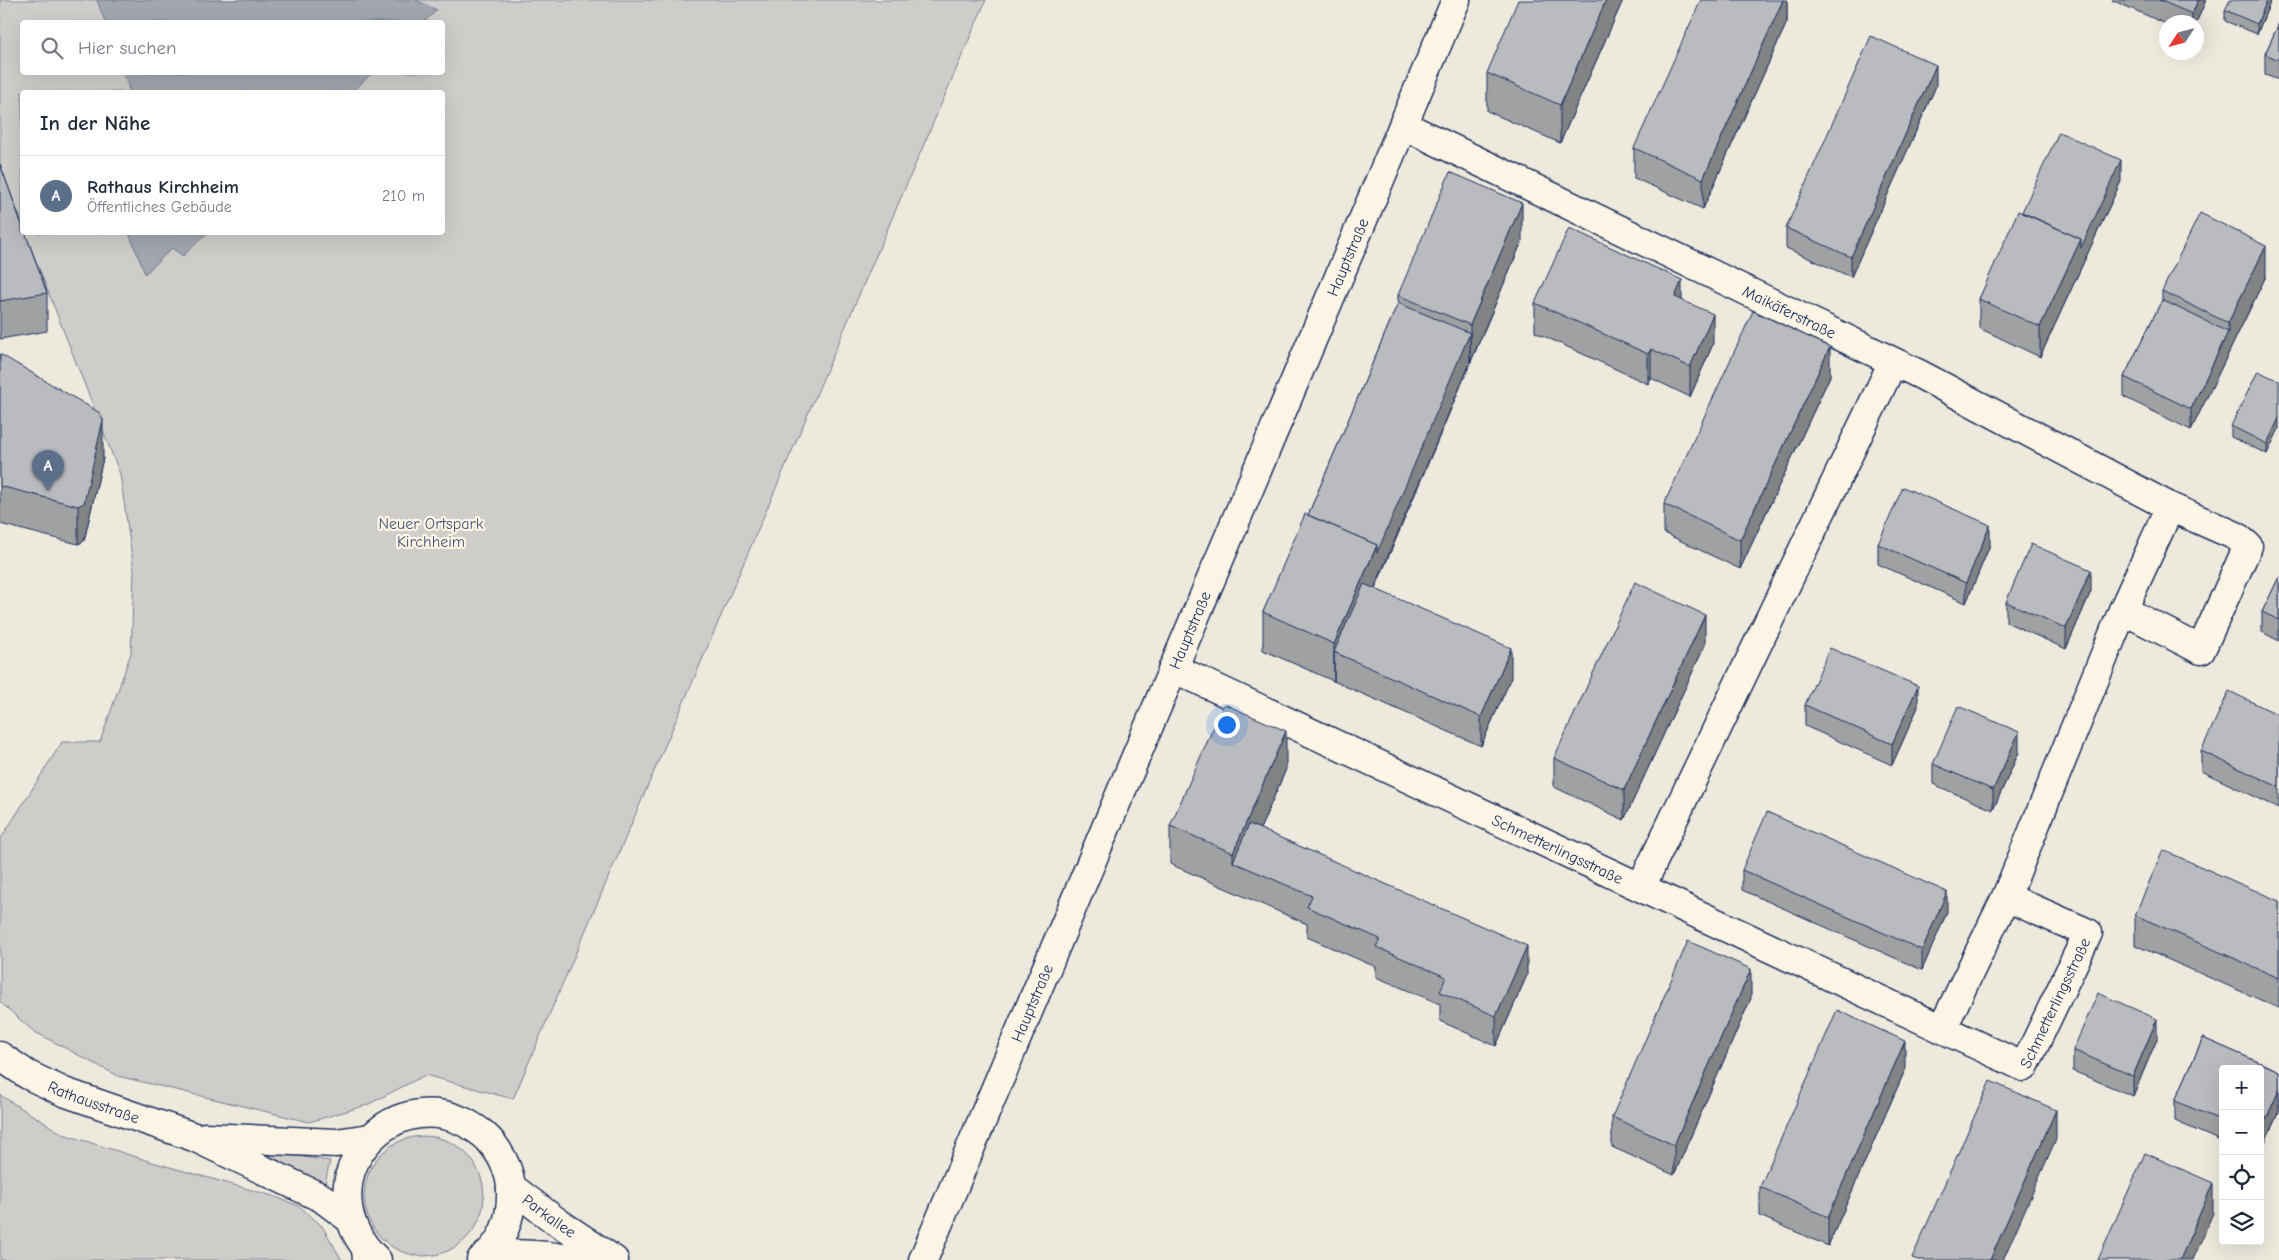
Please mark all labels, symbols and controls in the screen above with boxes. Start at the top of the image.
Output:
north arrow [2159,15,2204,60]
search box [20,20,445,75]
icon: search [38,34,66,62]
text: Hier suchen [78,37,176,59]
text: In der Nähe [40,111,150,135]
text: Rathaus Kirchheim [87,176,239,198]
text: A [52,187,60,205]
text: 210 m [382,187,425,205]
text: Öffentliches Gebäude [87,198,232,216]
street label: Hauptstraße [1324,216,1373,299]
street label: Maikäferstraße [1739,282,1839,343]
pin: A [32,450,64,491]
park label: Neuer Ortspark Kirchheim [378,515,484,551]
street label: Hauptstraße [1166,589,1215,672]
your location [1214,712,1240,738]
street label: Schmetterlingsstraße [1489,811,1626,888]
street label: Schmetterlingsstraße [2017,935,2094,1072]
street label: Hauptstraße [1008,962,1057,1045]
map controls [2219,1065,2264,1245]
button: + [2219,1065,2264,1110]
street label: Rathausstraße [45,1078,142,1127]
button: − [2219,1110,2264,1155]
button: locate [2219,1155,2264,1200]
street label: Parkallee [519,1191,579,1242]
button: layers [2219,1200,2264,1245]

